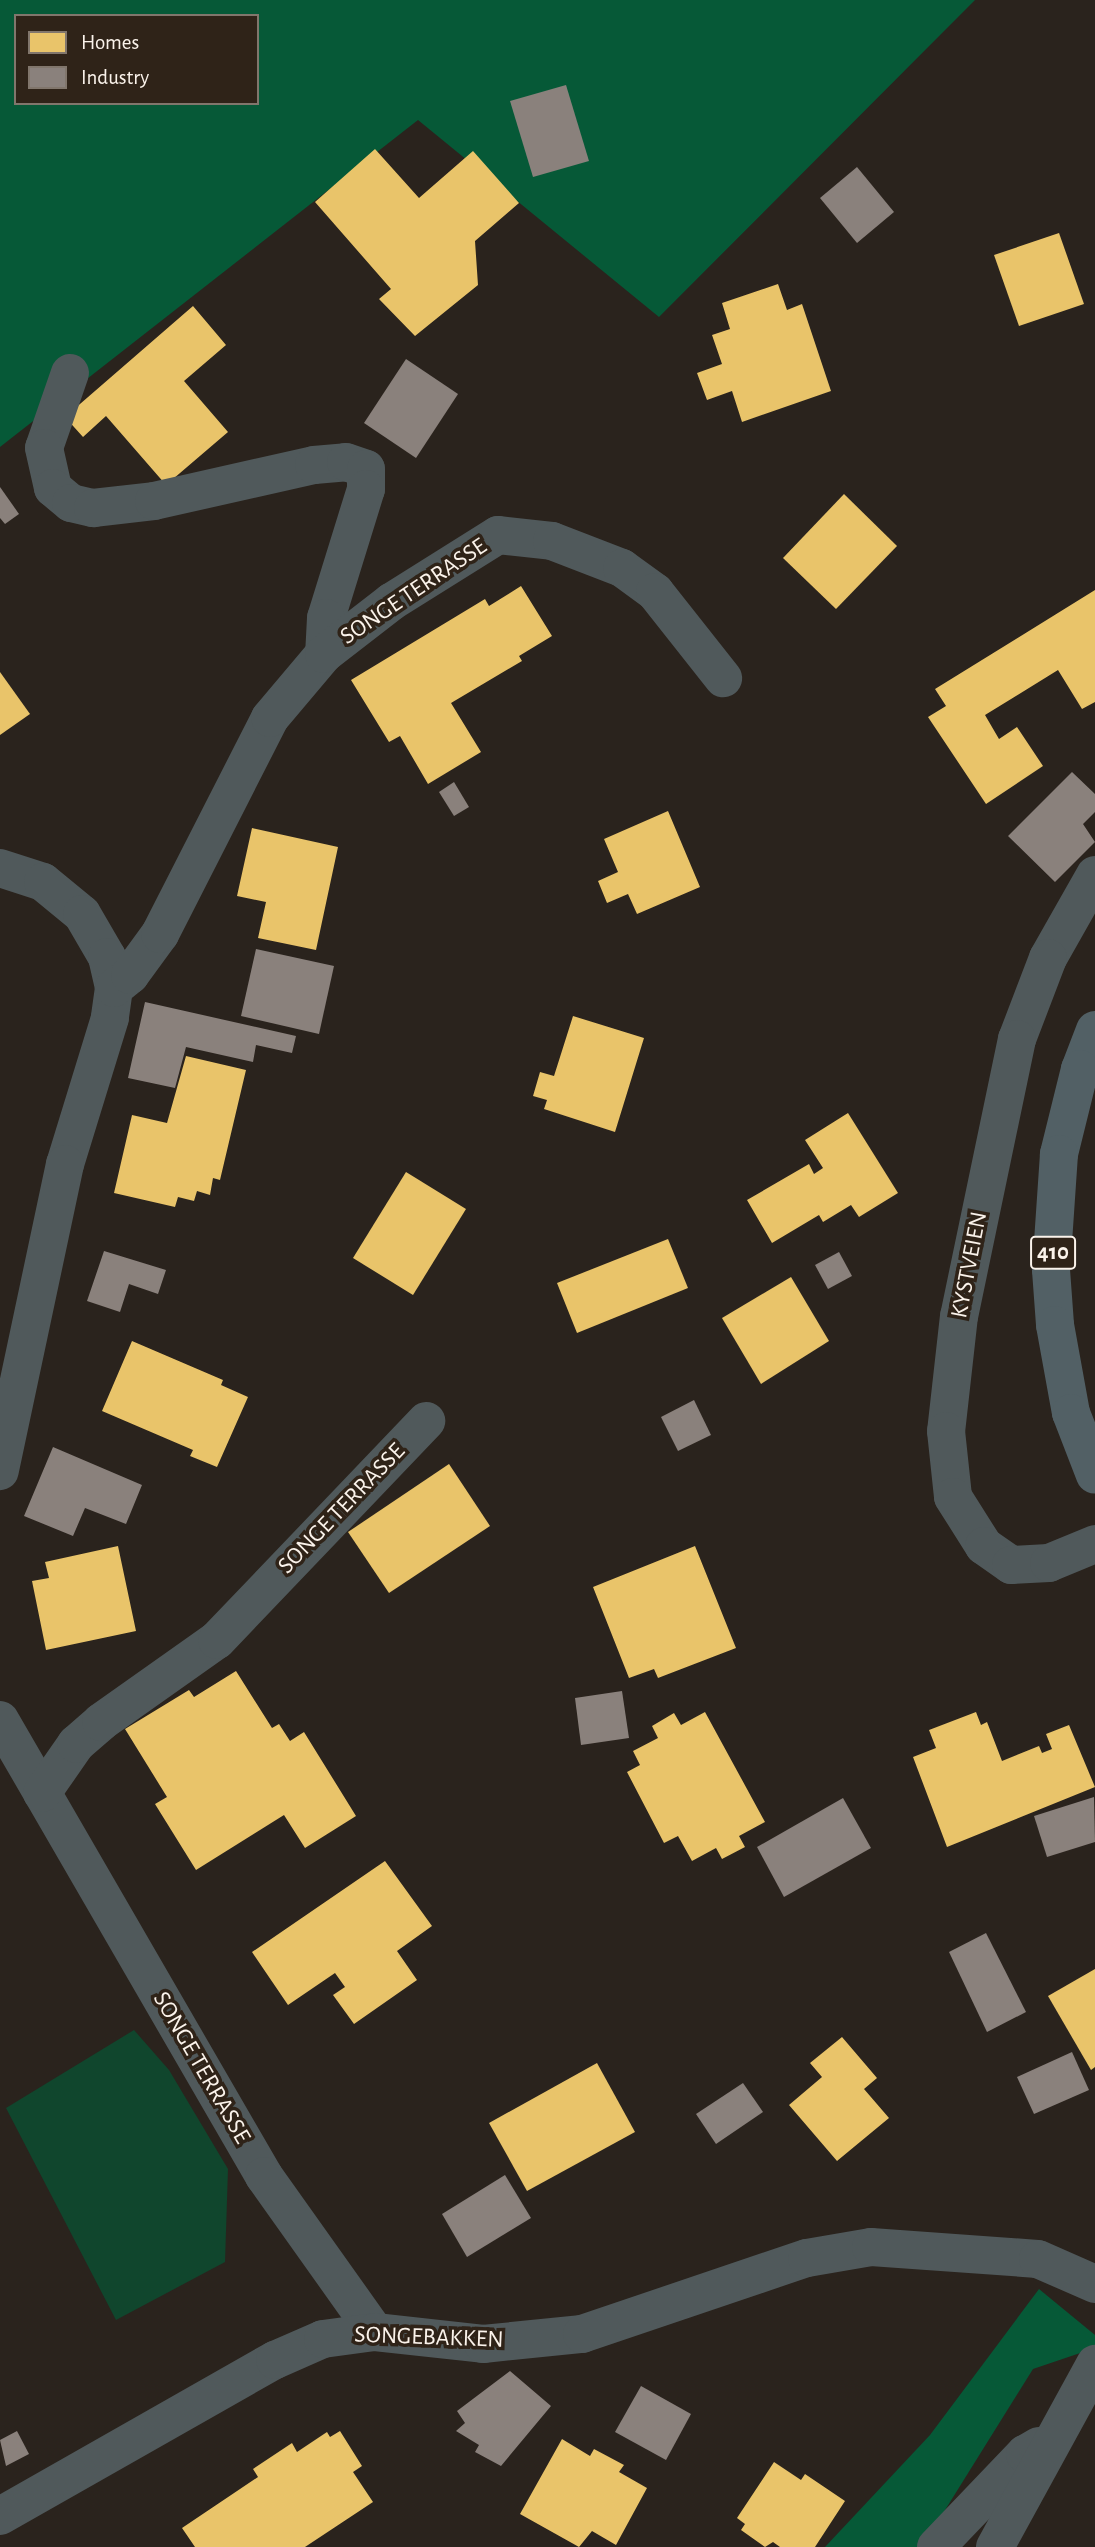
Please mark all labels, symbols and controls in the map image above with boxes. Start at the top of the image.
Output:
legend [14,14,259,105]
text: Homes [81,32,139,53]
text: Industry [81,67,149,88]
street label: SONGE TERRASSE [335,532,493,652]
street label: KYSTVEIEN [946,1209,994,1321]
road number: 410 [1028,1234,1078,1272]
street label: SONGE TERRASSE [272,1438,412,1580]
street label: SONGE TERRASSE [146,1987,256,2149]
street label: SONGEBAKKEN [354,2321,504,2355]

